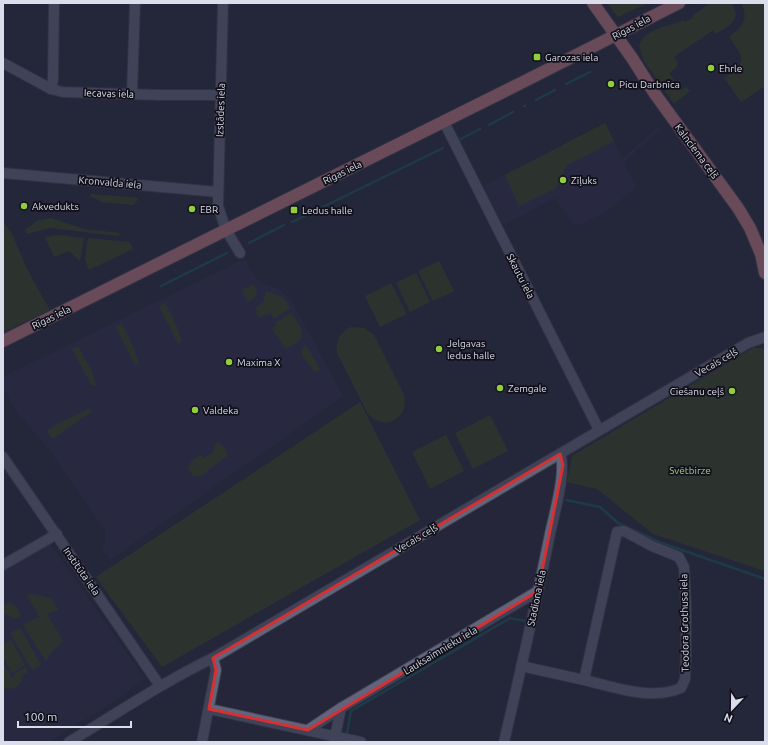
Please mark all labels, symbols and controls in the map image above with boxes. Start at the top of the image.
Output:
street label: Rīgas iela [610,13,652,42]
marker: Garozas iela [532,52,542,62]
place label: Garozas iela [545,52,598,63]
marker: Ehrle [706,63,716,73]
place label: Ehrle [719,63,742,74]
marker: Picu Darbnīca [606,79,616,89]
place label: Picu Darbnīca [619,79,680,90]
street label: Izstādes iela [214,83,227,137]
street label: Iecavas iela [84,87,134,100]
street label: Kalnciema ceļš [673,122,721,181]
street label: Rīgas iela [321,158,363,187]
street label: Kronvalda iela [78,174,142,191]
marker: Zīļuks [558,175,568,185]
place label: Zīļuks [571,175,597,186]
marker: Akvedukts [19,201,29,211]
place label: Akvedukts [32,201,79,212]
marker: EBR [187,204,197,214]
place label: EBR [200,204,218,215]
marker: Ledus halle [289,205,299,215]
place label: Ledus halle [302,205,352,216]
street label: Skautu iela [505,252,537,300]
street label: Rīgas iela [30,303,72,332]
place label: Jelgavas ledus halle [447,338,495,361]
marker: Jelgavas ledus halle [434,344,444,354]
street label: Vecais ceļš [693,346,740,379]
marker: Maxima X [224,357,234,367]
place label: Maxima X [237,357,281,368]
marker: Zemgale [495,383,505,393]
place label: Zemgale [508,383,547,394]
place label: Ciešanu ceļš [670,386,724,397]
marker: Ciešanu ceļš [727,386,737,396]
marker: Valdeka [190,405,200,415]
place label: Valdeka [203,405,239,416]
park label: Svētbirze [669,465,711,476]
street label: Vecais ceļš [393,521,439,555]
street label: Institūta iela [61,545,102,597]
street label: Stadiona iela [525,569,548,627]
street label: Teodora Grothusa iela [678,574,691,672]
street label: Lauksaimnieku iela [401,624,479,677]
north arrow [712,689,752,729]
scale bar [18,703,131,729]
text: 100 m [24,710,57,723]
text: N [722,711,734,725]

